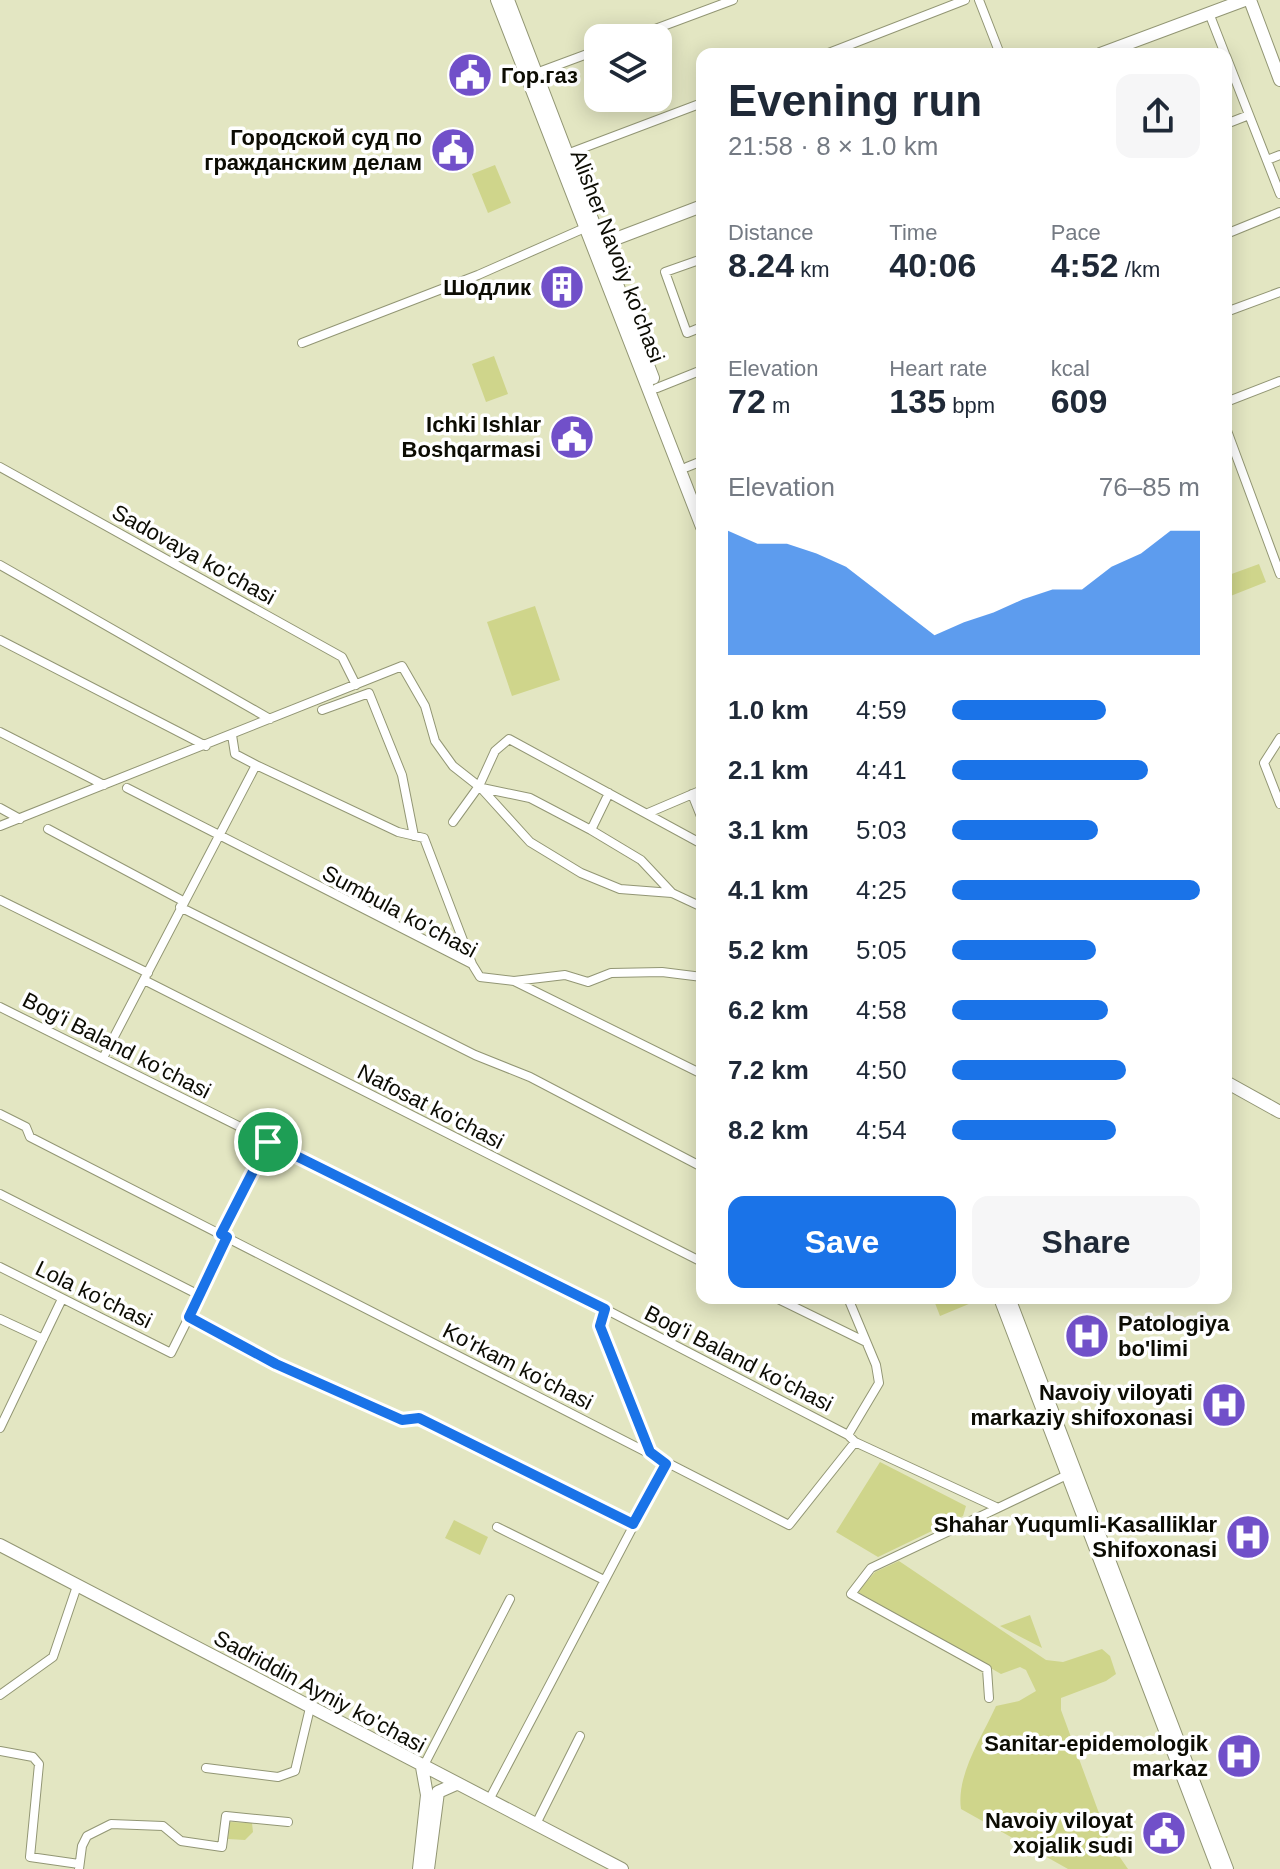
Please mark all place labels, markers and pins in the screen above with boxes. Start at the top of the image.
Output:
public building icon: Гор.газ [446,51,494,99]
place label: Гор.газ [501,63,578,88]
place label: Городской суд по гражданским делам [204,125,422,175]
public building icon: Городской суд по гражданским делам [429,126,477,174]
building icon: Шодлик [538,263,586,311]
place label: Шодлик [443,275,532,300]
place label: Ichki Ishlar Boshqarmasi [402,412,541,462]
public building icon: Ichki Ishlar Boshqarmasi [548,413,596,461]
pin [234,1108,302,1176]
place label: Patologiya bo'limi [1118,1311,1230,1361]
hospital icon: Patologiya bo'limi [1063,1312,1111,1360]
place label: Navoiy viloyati markaziy shifoxonasi [970,1380,1193,1430]
hospital icon: Navoiy viloyati markaziy shifoxonasi [1200,1381,1248,1429]
place label: Shahar Yuqumli-Kasalliklar Shifoxonasi [934,1512,1217,1562]
hospital icon: Shahar Yuqumli-Kasalliklar Shifoxonasi [1224,1513,1272,1561]
place label: Sanitar-epidemologik markaz [984,1731,1209,1781]
hospital icon: Sanitar-epidemologik markaz [1215,1732,1263,1780]
place label: Navoiy viloyat xojalik sudi [985,1808,1134,1858]
public building icon: Navoiy viloyat xojalik sudi [1140,1809,1188,1857]

